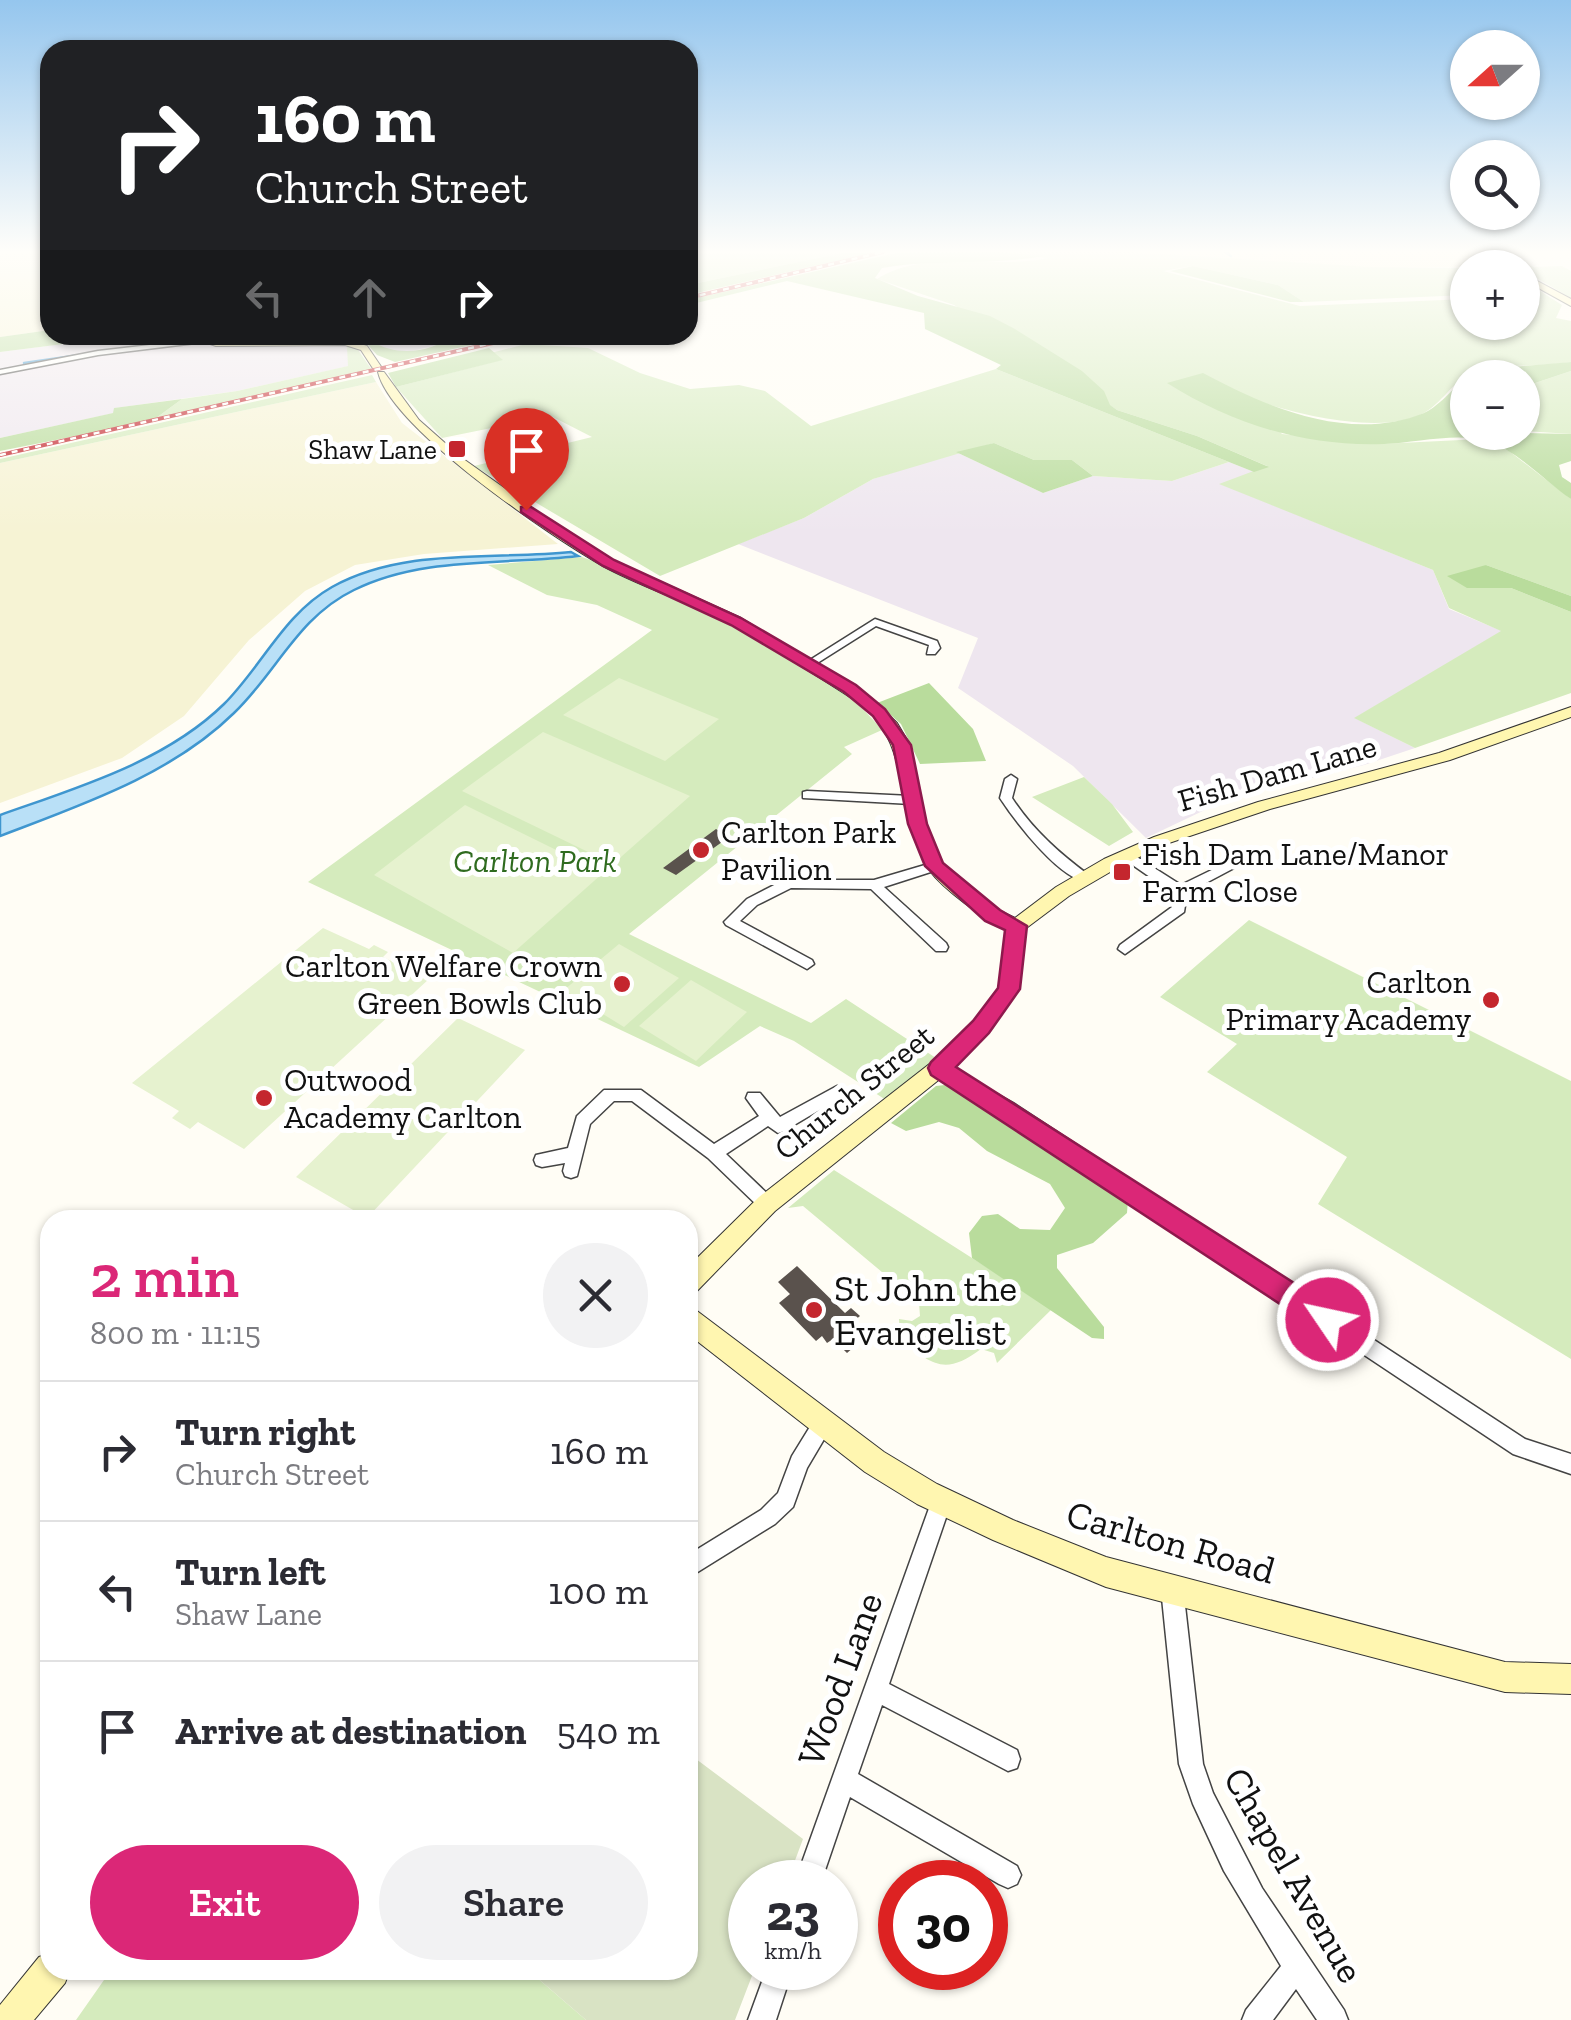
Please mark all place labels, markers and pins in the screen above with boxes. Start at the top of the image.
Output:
pin [484,408,569,511]
place label: Shaw Lane [308,433,437,466]
marker: Shaw Lane [446,438,468,460]
place label: Carlton Park Pavilion [721,813,897,888]
place label: Fish Dam Lane/Manor Farm Close [1142,835,1449,910]
marker: Carlton Park Pavilion [690,839,712,861]
marker: Fish Dam Lane/Manor Farm Close [1111,861,1133,883]
place label: Carlton Welfare Crown Green Bowls Club [285,947,603,1022]
place label: Carlton Primary Academy [1225,963,1472,1038]
marker: Carlton Welfare Crown Green Bowls Club [611,973,633,995]
marker: Carlton Primary Academy [1480,989,1502,1011]
place label: Outwood Academy Carlton [284,1061,522,1136]
marker: Outwood Academy Carlton [253,1087,275,1109]
place label: St John the Evangelist [834,1265,1017,1355]
marker: St John the Evangelist [803,1299,825,1321]

